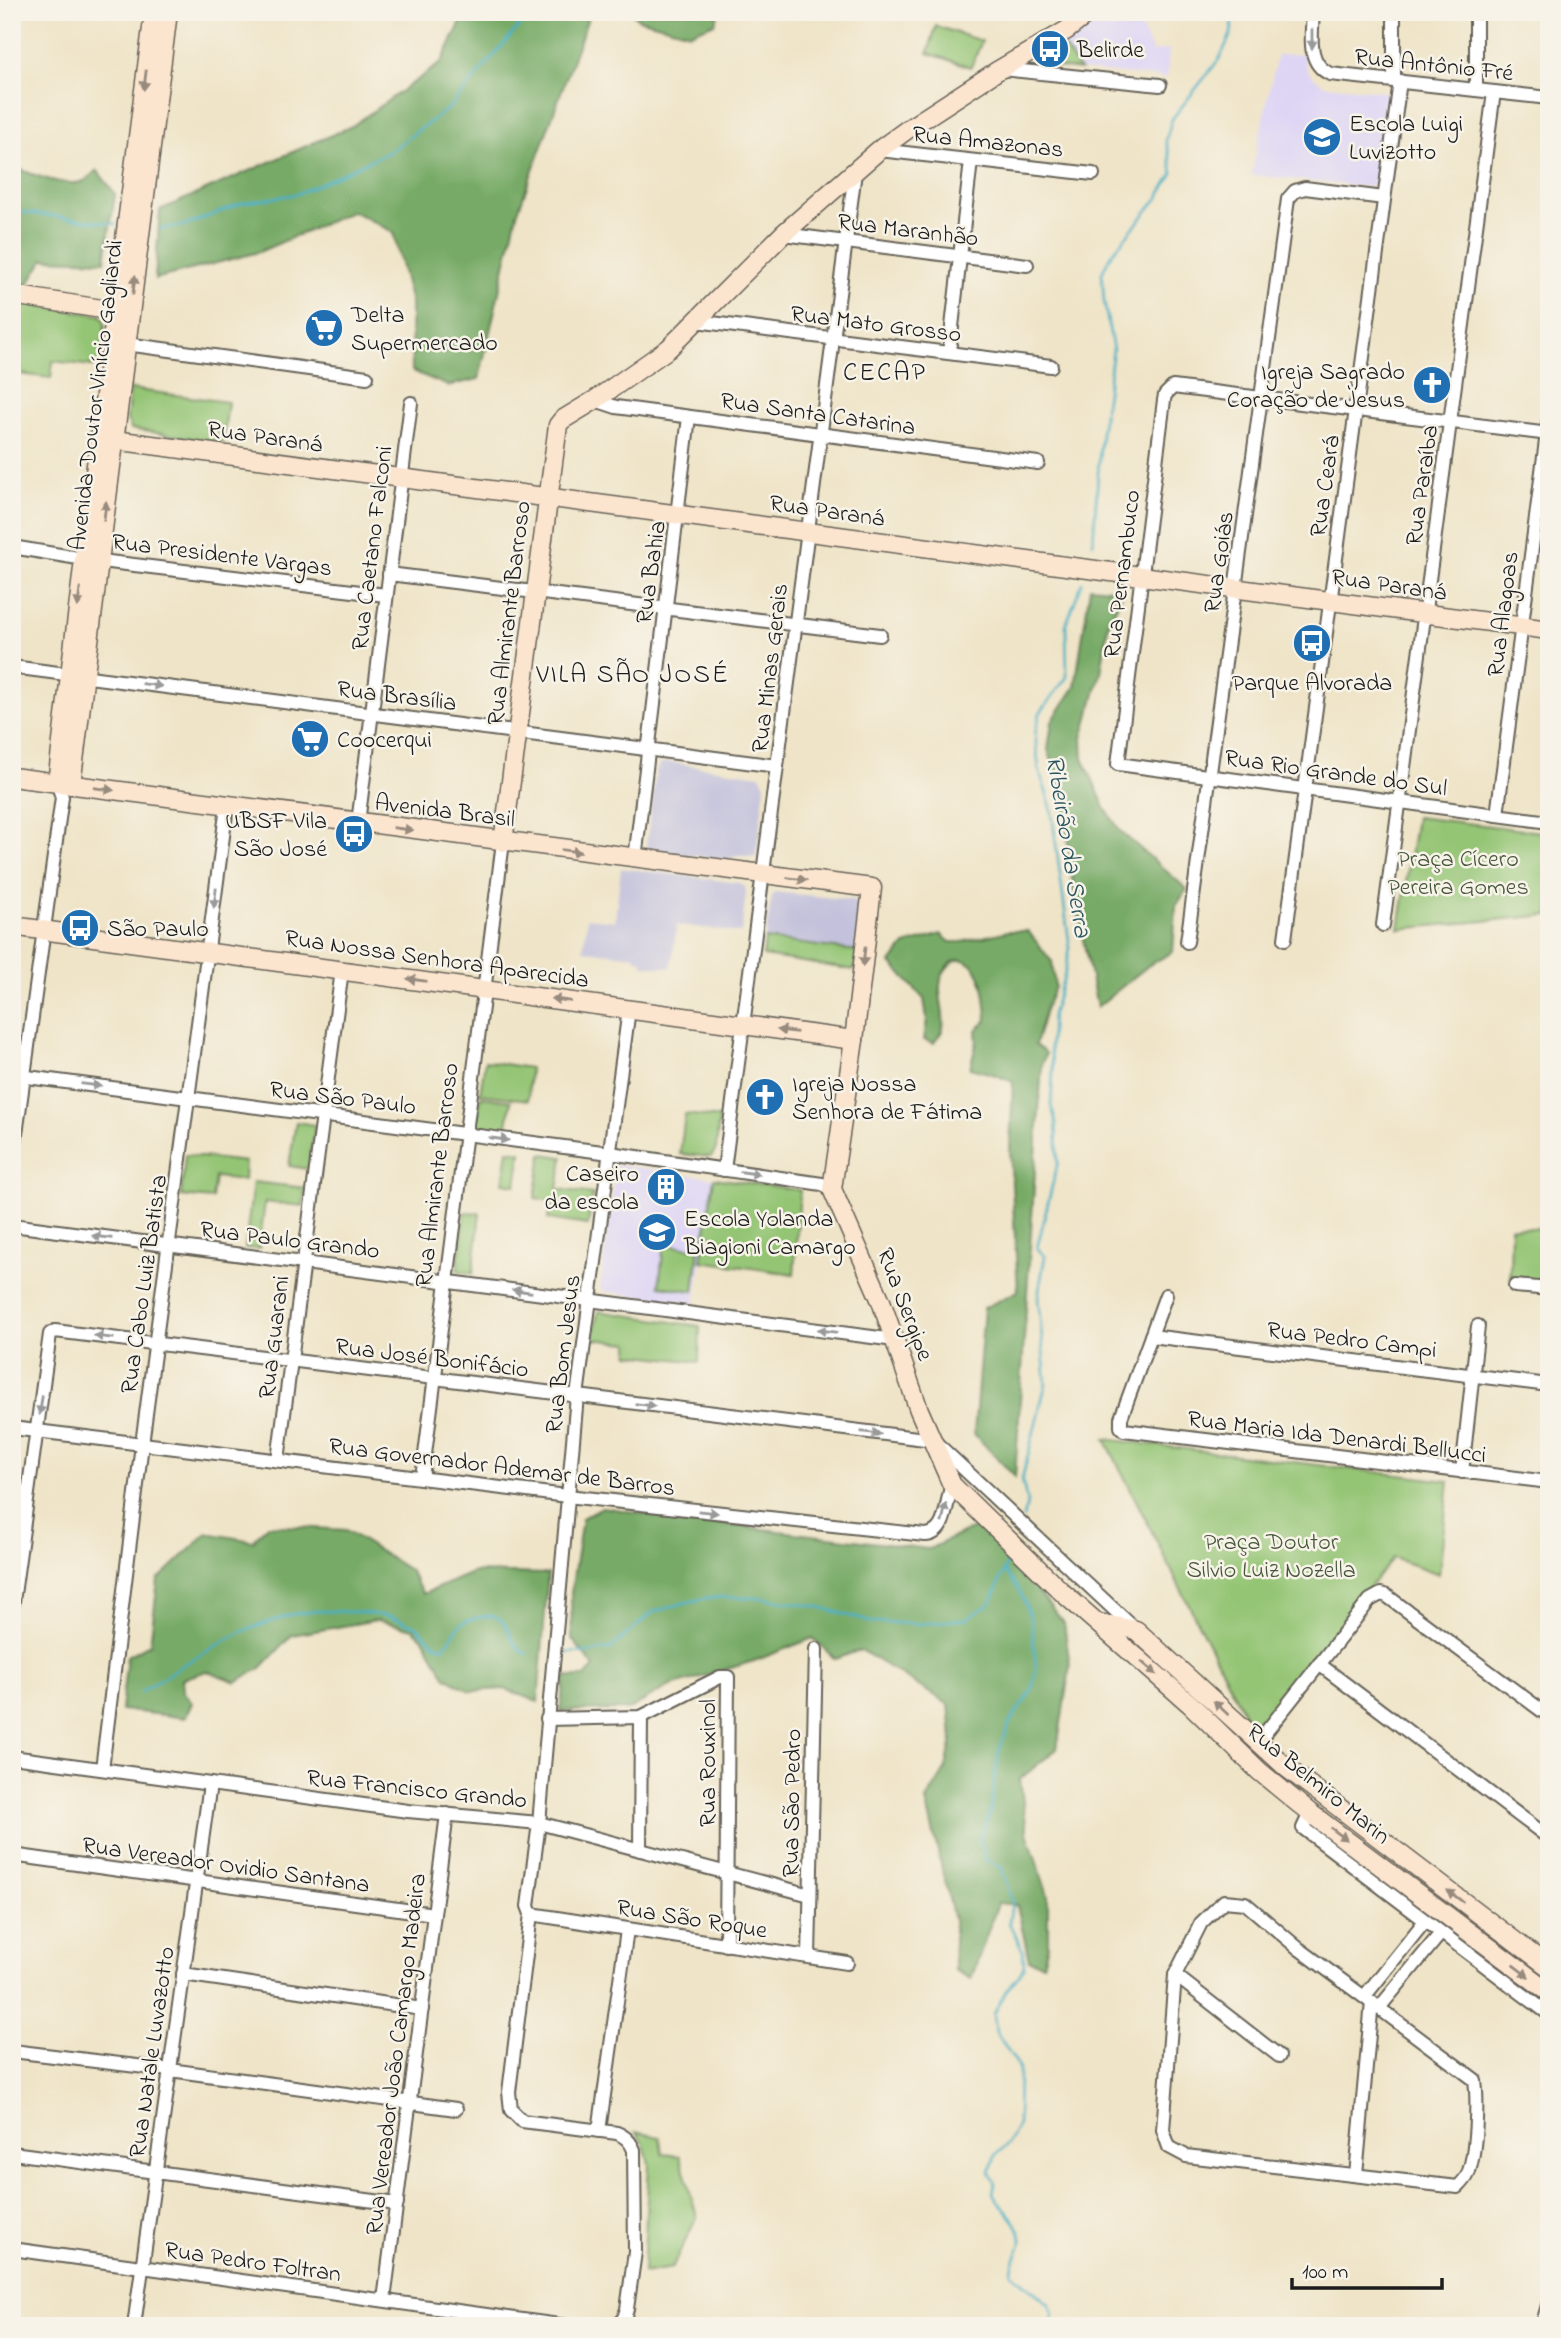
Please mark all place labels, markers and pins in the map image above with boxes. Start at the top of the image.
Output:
bus stop icon: Belirde [1029,28,1071,70]
place label: Belirde [1076,34,1144,69]
place label: Escola Luigi Luvizotto [1349,108,1463,171]
school or university icon: Escola Luigi Luvizotto [1301,116,1343,158]
place label: Delta Supermercado [350,299,498,362]
supermarket icon: Delta Supermercado [303,307,345,349]
place label: Igreja Sagrado Coração de Jesus [1227,356,1405,419]
church icon: Igreja Sagrado Coração de Jesus [1411,364,1453,406]
bus stop icon: Parque Alvorada [1291,622,1333,664]
place label: Parque Alvorada [1232,667,1392,702]
supermarket icon: Coocerqui [289,718,331,760]
place label: Coocerqui [337,724,432,759]
place label: UBSF Vila São José [225,805,327,868]
bus stop icon: UBSF Vila São José [333,813,375,855]
bus stop icon: São Paulo [59,907,101,949]
place label: São Paulo [107,913,209,948]
place label: Igreja Nossa Senhora de Fátima [792,1068,982,1131]
church icon: Igreja Nossa Senhora de Fátima [744,1076,786,1118]
place label: Caseiro da escola [544,1158,639,1221]
building icon: Caseiro da escola [645,1166,687,1208]
place label: Escola Yolanda Biagioni Camargo [683,1203,856,1266]
school or university icon: Escola Yolanda Biagioni Camargo [636,1211,678,1253]

